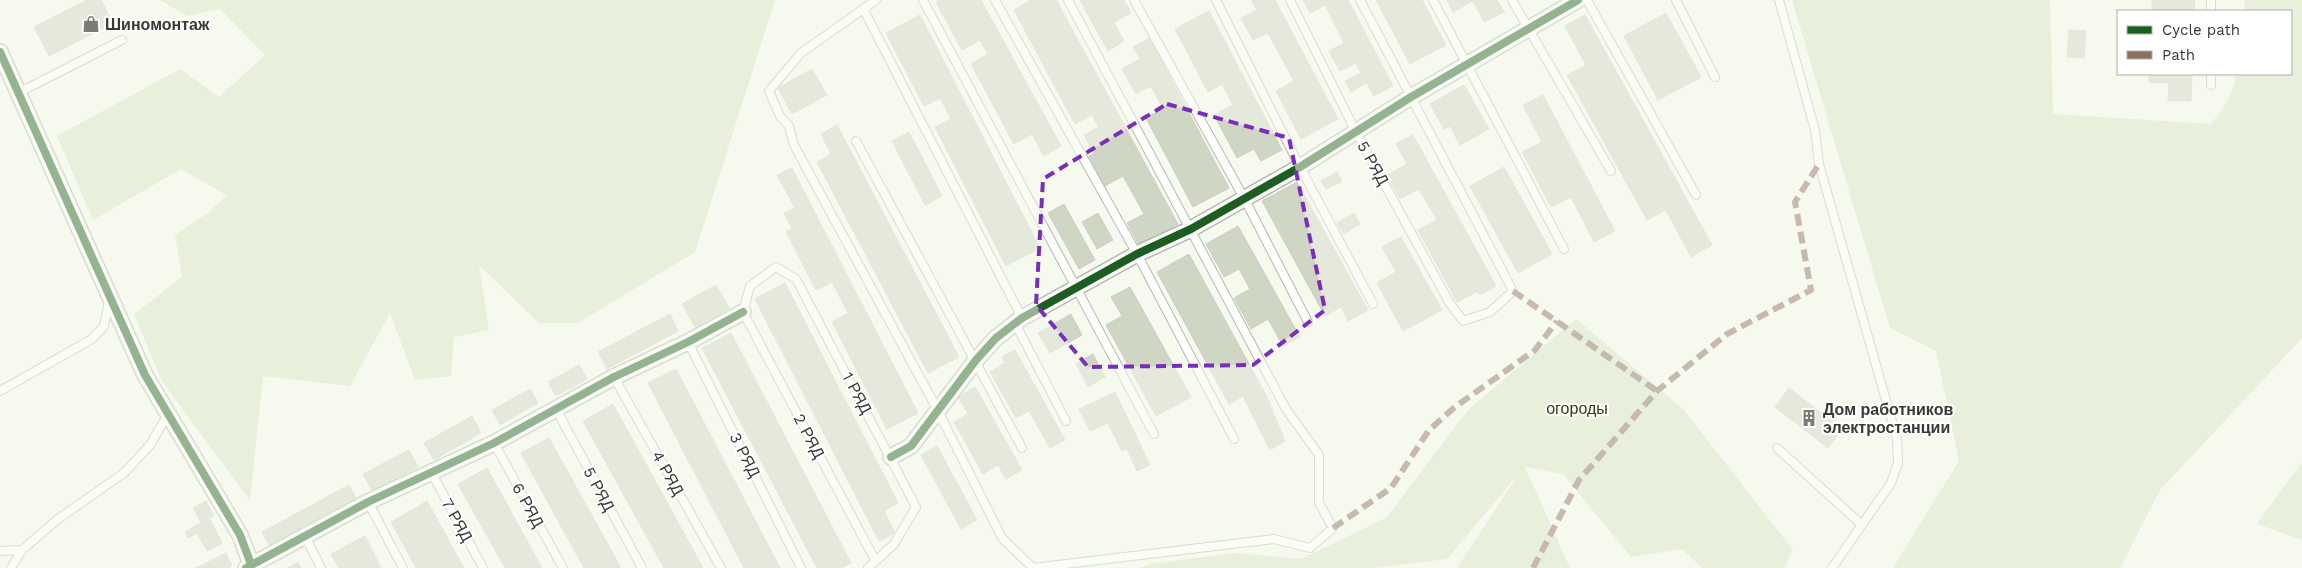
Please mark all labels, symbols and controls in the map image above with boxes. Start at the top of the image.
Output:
legend [2117,10,2292,75]
shop icon: Шиномонтаж [81,14,101,34]
place label: Шиномонтаж [105,15,210,34]
text: Cycle path [2162,21,2240,39]
text: Path [2162,46,2195,64]
street label: 5 РЯД [1353,138,1393,189]
street label: 1 РЯД [838,369,876,417]
park label: огороды [1546,399,1608,418]
place label: Дом работников электростанции [1823,400,1953,437]
building icon: Дом работников электростанции [1799,408,1819,428]
street label: 2 РЯД [789,411,829,462]
street label: 3 РЯД [726,430,764,481]
street label: 4 РЯД [648,447,688,499]
street label: 5 РЯД [579,464,619,515]
street label: 6 РЯД [508,479,548,531]
street label: 7 РЯД [437,495,477,545]

